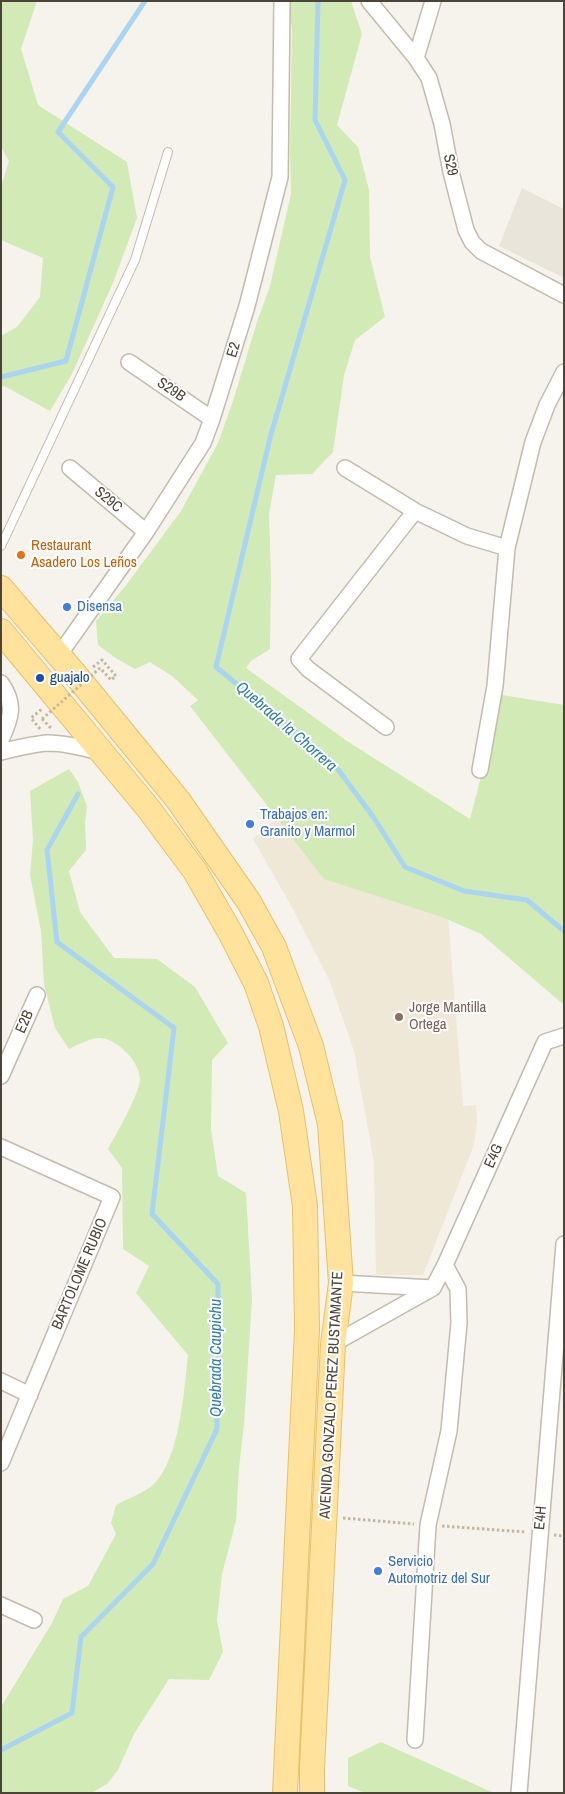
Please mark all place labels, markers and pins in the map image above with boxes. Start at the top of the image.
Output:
place label: Restaurant Asadero Los Leños [31,537,137,572]
marker: Restaurant Asadero Los Leños [15,549,27,561]
place label: Disensa [77,598,122,616]
marker: Disensa [61,601,73,613]
place label: guajalo [50,669,90,687]
marker: guajalo [34,672,46,684]
place label: Trabajos en: Granito y Marmol [260,806,355,841]
marker: Trabajos en: Granito y Marmol [244,818,256,830]
place label: Jorge Mantilla Ortega [409,999,486,1034]
marker: Jorge Mantilla Ortega [393,1011,405,1023]
place label: Servicio Automotriz del Sur [388,1553,490,1588]
marker: Servicio Automotriz del Sur [372,1565,384,1577]

